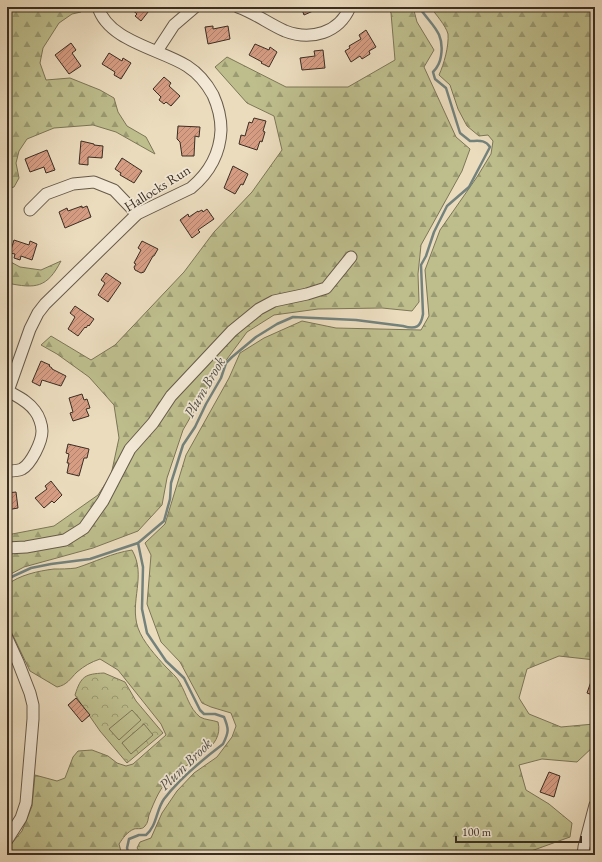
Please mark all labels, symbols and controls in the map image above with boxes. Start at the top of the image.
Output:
street label: Hallocks Run [120,160,194,215]
water label: Plum Brook [179,353,229,421]
water label: Plum Brook [154,734,216,794]
scale bar [456,818,581,844]
text: 100 m [462,824,492,840]

